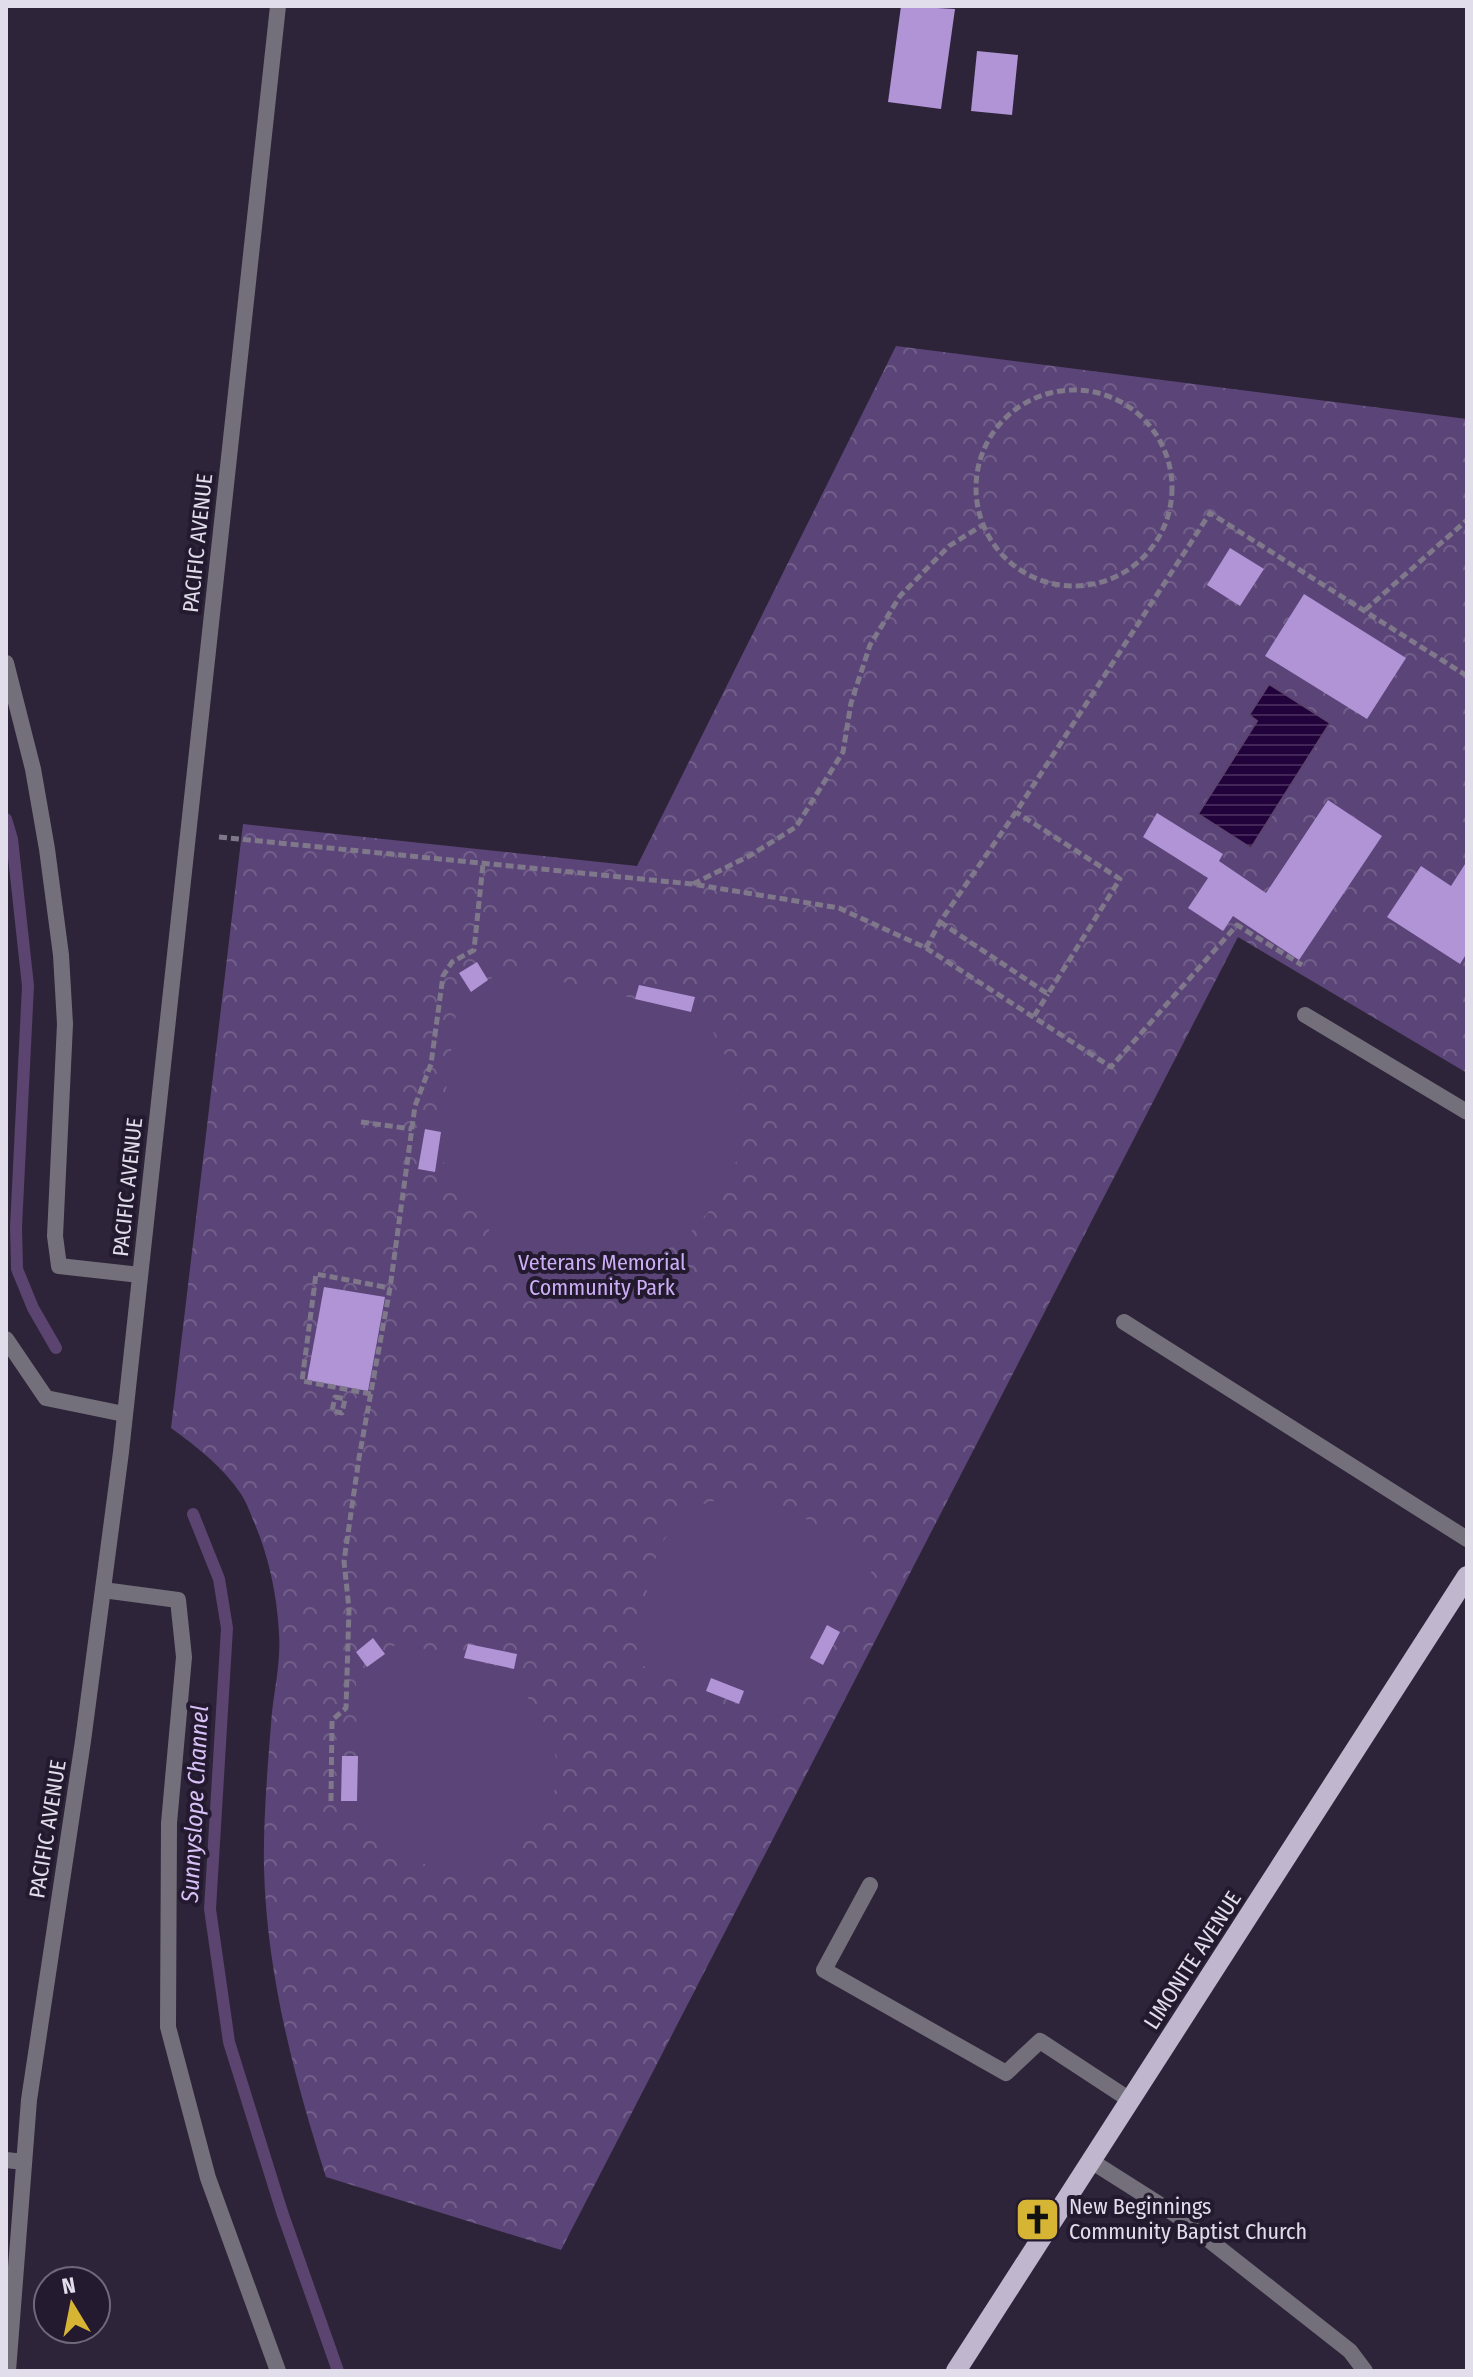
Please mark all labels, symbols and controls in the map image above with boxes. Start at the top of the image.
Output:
street label: PACIFIC AVENUE [177,472,218,614]
street label: PACIFIC AVENUE [107,1116,148,1258]
park label: Veterans Memorial Community Park [518,1249,686,1301]
water label: Sunnyslope Channel [176,1705,214,1904]
street label: PACIFIC AVENUE [23,1758,72,1900]
street label: LIMONITE AVENUE [1138,1886,1247,2034]
place label: New Beginnings Community Baptist Church [1069,2193,1307,2245]
church icon: New Beginnings Community Baptist Church [1014,2195,1062,2243]
north arrow [32,2265,112,2345]
text: N [60,2271,77,2300]

